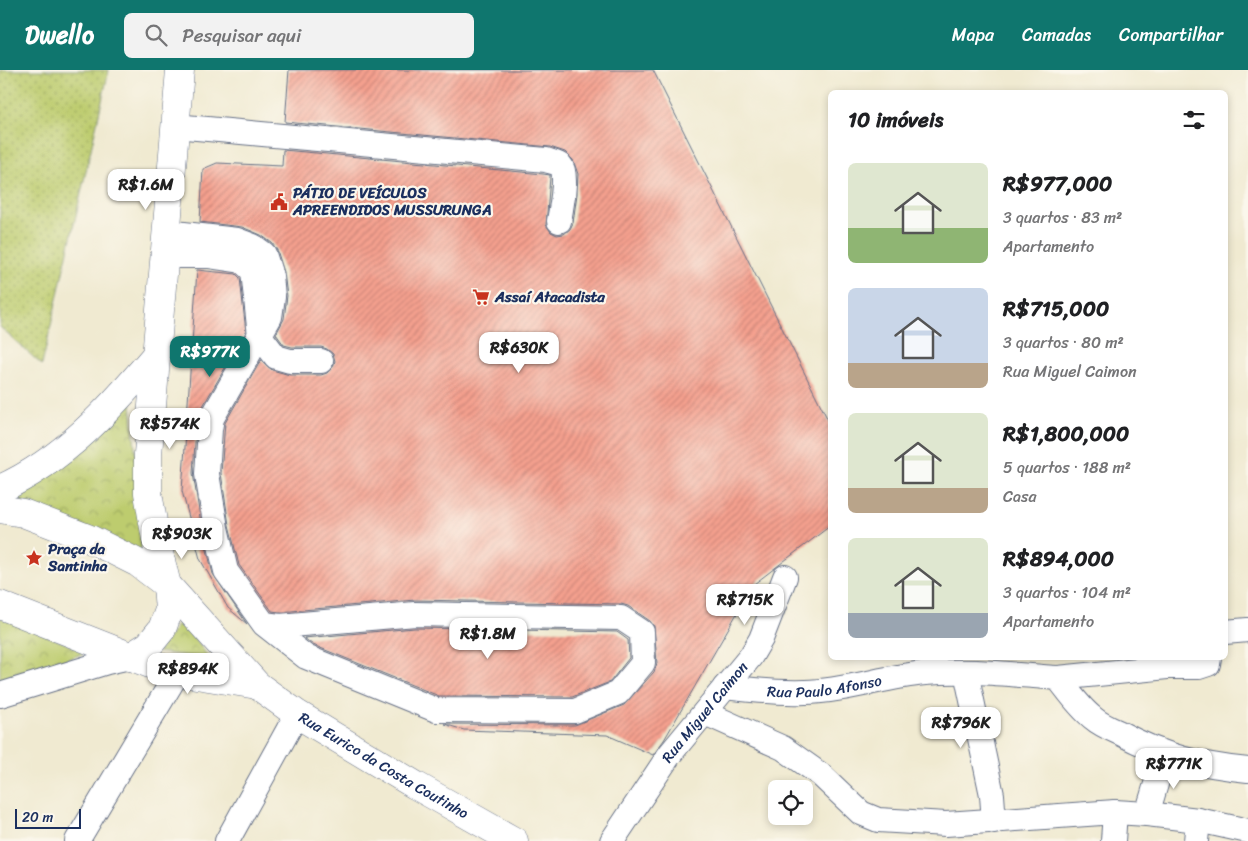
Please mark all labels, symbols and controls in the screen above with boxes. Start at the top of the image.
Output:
search box [124,13,474,58]
text: Dwello [25,14,94,56]
text: Pesquisar aqui [182,19,301,52]
text: Mapa [952,19,994,51]
text: Camadas [1022,19,1091,51]
text: Compartilhar [1119,19,1223,51]
icon: search [142,21,170,49]
text: 10 imóveis [848,101,943,139]
icon: filters [1180,106,1208,134]
text: R$977,000 [1003,165,1112,203]
pin: R$1.6M [105,168,187,211]
text: R$1.6M [119,170,173,199]
place label: PÁTIO DE VEÍCULOS APREENDIDOS MUSSURUNGA [292,180,492,223]
icon: home [888,183,948,243]
public building icon: PÁTIO DE VEÍCULOS APREENDIDOS MUSSURUNGA [269,192,289,212]
text: 3 quartos · 83 m² [1003,203,1122,232]
text: Apartamento [1003,232,1094,261]
place label: Assaí Atacadista [494,284,605,310]
supermarket icon: Assaí Atacadista [471,287,491,307]
text: R$715,000 [1003,290,1109,328]
icon: home [888,308,948,368]
text: 3 quartos · 80 m² [1003,328,1124,357]
pin: R$630K [478,332,560,374]
text: R$630K [490,333,548,362]
pin: R$977K [169,336,251,378]
text: R$977K [181,337,239,366]
text: Rua Miguel Caimon [1003,357,1137,386]
pin: R$574K [129,408,211,450]
text: R$574K [140,409,200,438]
text: R$1,800,000 [1003,415,1129,453]
icon: home [888,433,948,493]
text: 5 quartos · 188 m² [1003,453,1131,482]
text: Casa [1003,482,1036,511]
pin: R$903K [141,518,223,560]
text: R$903K [153,519,211,548]
place label: Praça da Santinha [47,536,108,579]
text: R$894,000 [1003,540,1114,578]
place icon: Praça da Santinha [24,548,44,568]
icon: home [888,558,948,618]
text: 3 quartos · 104 m² [1003,578,1131,607]
pin: R$715K [704,584,786,626]
text: R$715K [717,585,773,614]
text: Apartamento [1003,607,1094,636]
pin: R$1.8M [447,618,529,660]
text: R$1.8M [460,619,516,648]
pin: R$894K [147,652,229,695]
text: R$894K [158,654,218,683]
street label: Rua Miguel Caimon [655,655,755,768]
street label: Rua Paulo Afonso [766,667,884,705]
street label: Rua Eurico da Costa Coutinho [294,705,474,826]
pin: R$796K [920,706,1002,749]
text: R$796K [932,708,990,737]
pin: R$771K [1133,748,1215,790]
text: R$771K [1146,749,1202,778]
map controls [768,780,813,825]
button: locate [768,780,813,825]
text: 20 m [22,805,53,830]
scale bar [15,806,81,829]

